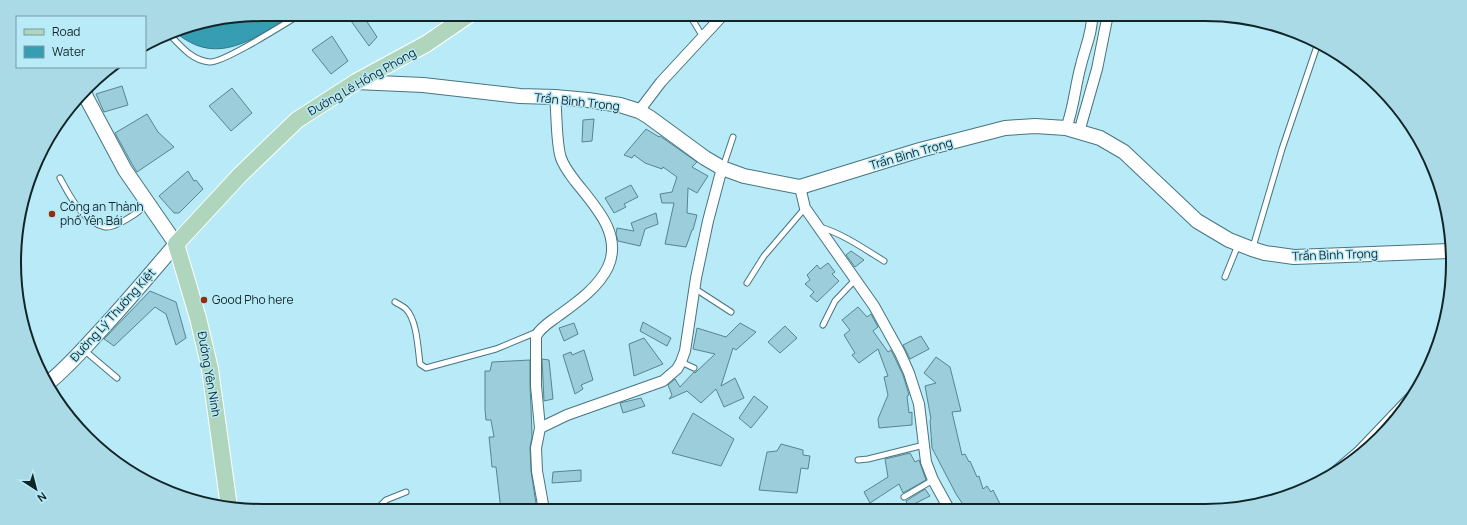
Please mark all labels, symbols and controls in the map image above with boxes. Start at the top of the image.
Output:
legend [16,16,146,68]
text: Road [52,23,80,40]
text: Water [52,43,86,60]
street label: Đường Lê Hồng Phong [305,44,419,119]
street label: Trần Bình Trọng [534,89,621,114]
street label: Trần Bình Trọng [867,134,954,174]
place label: Công an Thành phố Yên Bái [60,198,144,229]
marker: Công an Thành phố Yên Bái [47,209,57,219]
street label: Trần Bình Trọng [1292,245,1378,264]
street label: Đường Lý Thường Kiệt [66,264,159,365]
place label: Good Pho here [212,291,293,308]
marker: Good Pho here [199,295,209,305]
street label: Đường Yên Ninh [194,330,225,418]
north arrow [16,469,56,509]
text: N [34,489,50,506]

